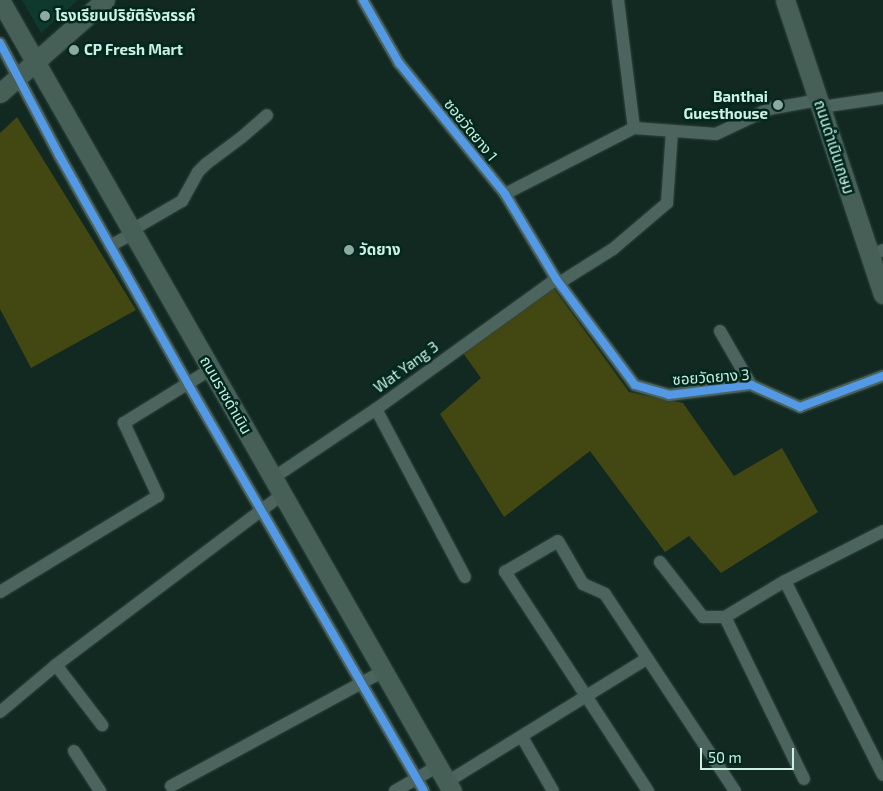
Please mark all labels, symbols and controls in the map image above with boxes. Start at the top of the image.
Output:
place label: โรงเรียนปริยัติรังสรรค์ [55,7,195,25]
marker: โรงเรียนปริยัติรังสรรค์ [39,10,51,22]
place label: CP Fresh Mart [84,41,183,59]
marker: CP Fresh Mart [68,44,80,56]
place label: Banthai Guesthouse [684,87,768,122]
street label: ซอยวัดยาง 1 [440,95,502,165]
street label: ถนนดำเนินเกษม [810,98,858,196]
marker: Banthai Guesthouse [772,99,784,111]
place label: วัดยาง [359,241,401,259]
marker: วัดยาง [343,244,355,256]
street label: Wat Yang 3 [370,337,442,397]
street label: ถนนราชดำเนิน [196,353,256,437]
street label: ซอยวัดยาง 3 [672,365,750,389]
scale bar [703,738,797,770]
text: 50 m [708,748,742,766]

